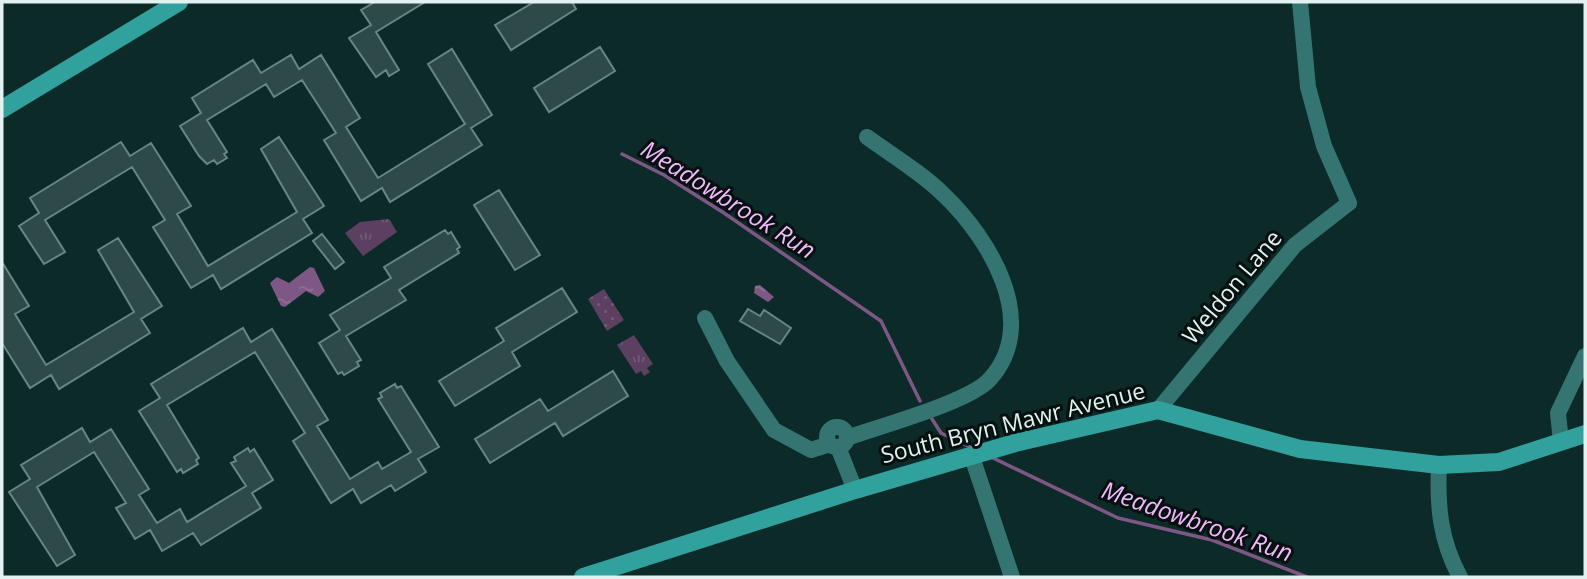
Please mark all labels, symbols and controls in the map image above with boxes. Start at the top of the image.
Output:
water label: Meadowbrook Run [635,132,822,266]
street label: Weldon Lane [1174,223,1288,350]
street label: South Bryn Mawr Avenue [877,374,1148,470]
water label: Meadowbrook Run [1098,472,1297,569]

